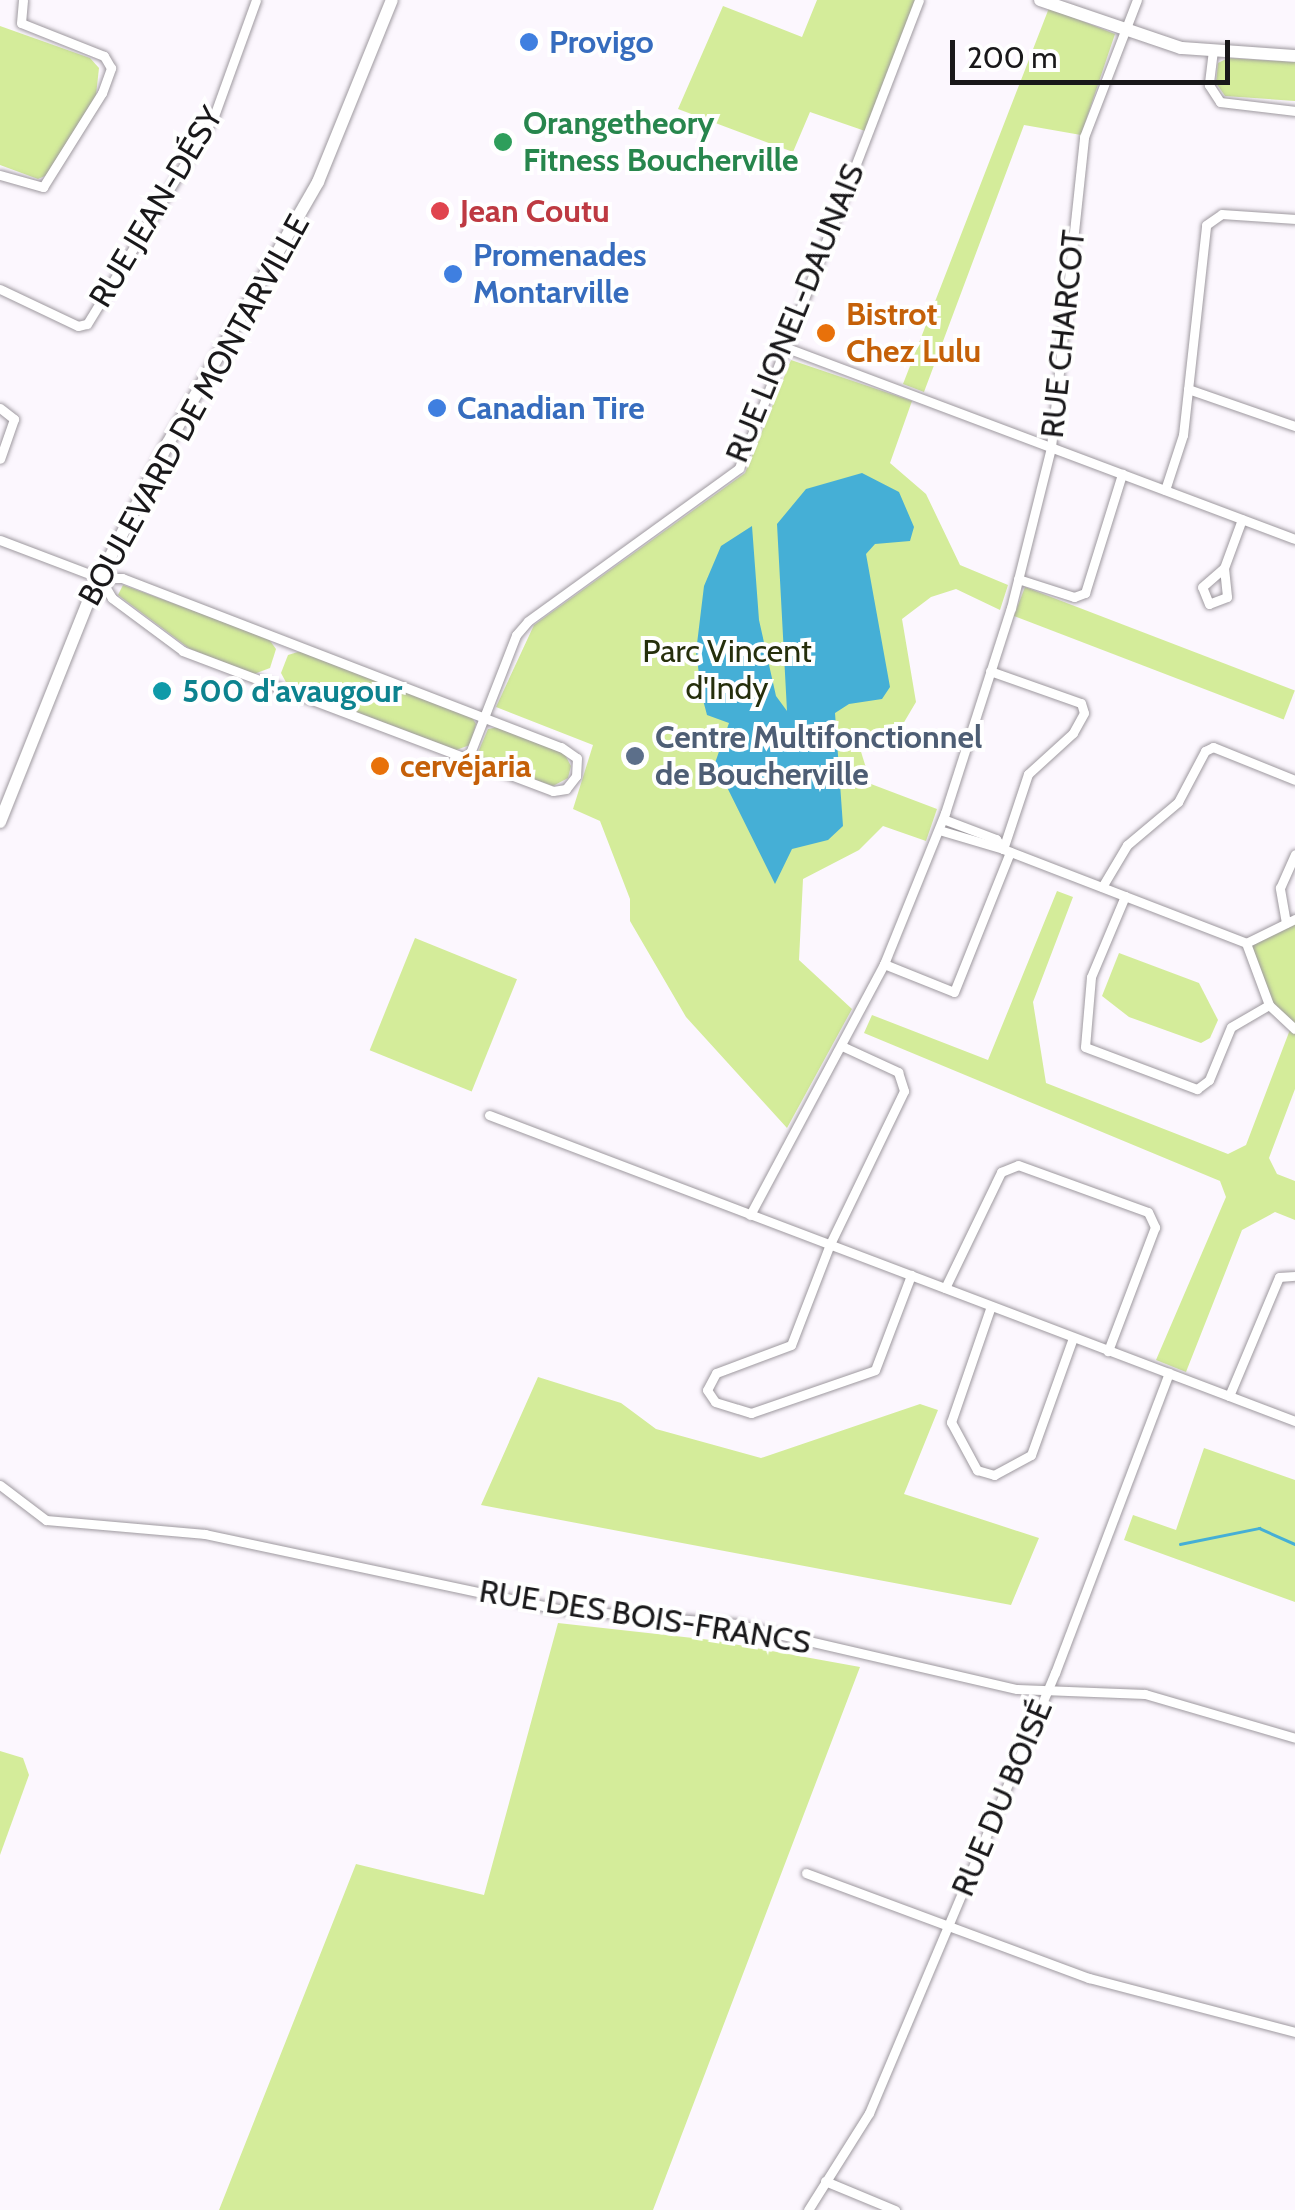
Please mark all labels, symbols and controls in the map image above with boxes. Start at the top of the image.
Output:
scale bar [955,20,1235,82]
place label: Provigo [549,23,654,61]
marker: Provigo [518,31,540,53]
text: 200 m [967,39,1058,76]
street label: RUE JEAN-DÉSY [81,100,231,314]
place label: Orangetheory Fitness Boucherville [523,105,799,180]
marker: Orangetheory Fitness Boucherville [492,131,514,153]
street label: RUE LIONEL-DAUNAIS [718,158,872,468]
place label: Jean Coutu [460,192,610,230]
marker: Jean Coutu [429,200,451,222]
street label: BOULEVARD DE MONTARVILLE [70,208,318,612]
street label: RUE CHARCOT [1033,228,1093,440]
place label: Promenades Montarville [473,237,647,312]
marker: Promenades Montarville [442,263,464,285]
place label: Bistrot Chez Lulu [846,296,981,371]
marker: Bistrot Chez Lulu [815,322,837,344]
place label: Canadian Tire [457,389,645,427]
marker: Canadian Tire [426,397,448,419]
park label: Parc Vincent d'Indy [642,633,812,708]
place label: 500 d'avaugour [182,672,402,710]
marker: 500 d'avaugour [151,680,173,702]
place label: Centre Multifonctionnel de Boucherville [655,719,982,794]
marker: Centre Multifonctionnel de Boucherville [624,745,646,767]
place label: cervéjaria [400,747,531,785]
marker: cervéjaria [369,755,391,777]
street label: RUE DES BOIS-FRANCS [477,1572,813,1662]
street label: RUE DU BOISÉ [943,1694,1061,1902]

